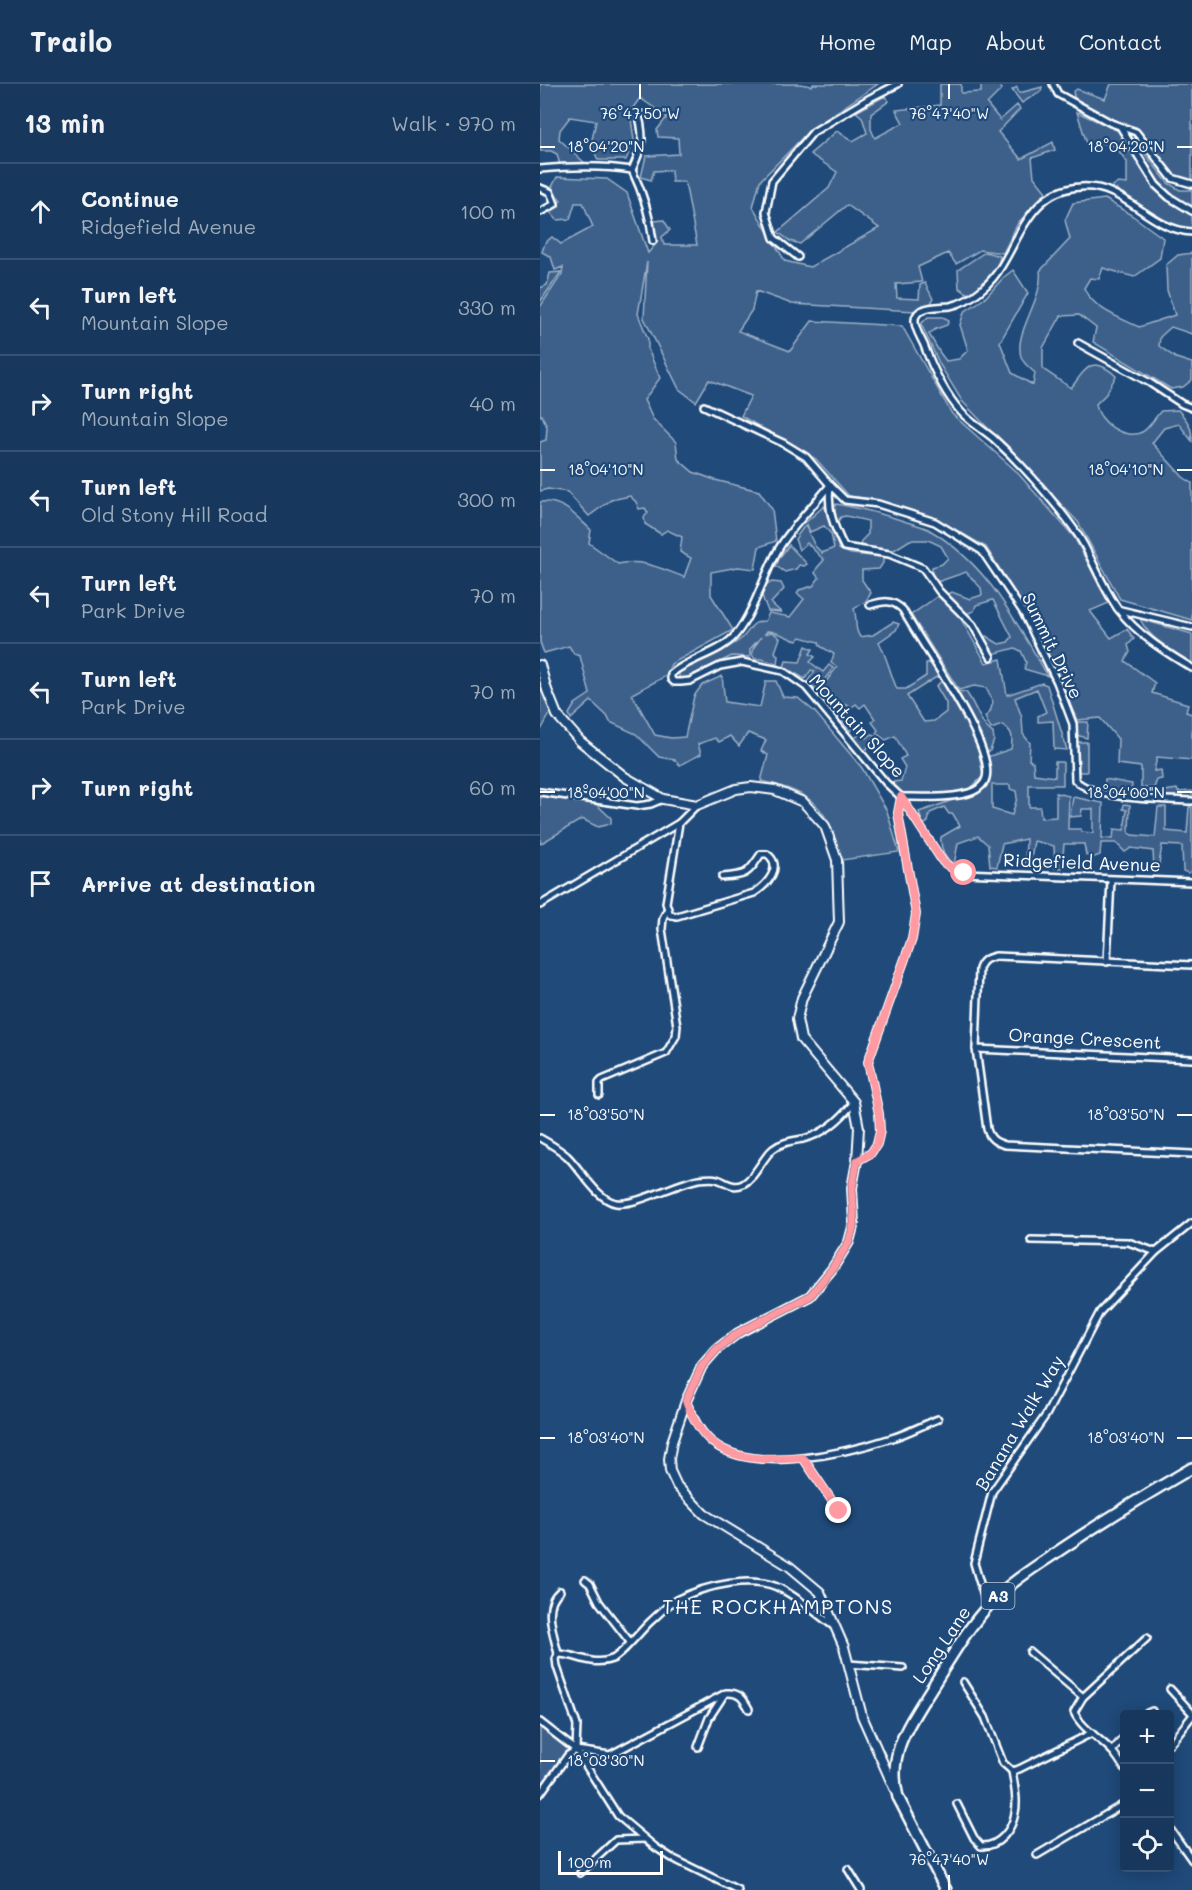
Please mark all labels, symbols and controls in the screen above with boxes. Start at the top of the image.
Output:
text: Trailo [30,23,112,59]
text: Home [819,28,876,55]
text: Map [909,28,952,55]
text: About [985,28,1046,55]
text: Contact [1079,28,1162,55]
text: 76°47'50"W [600,103,680,123]
text: 76°47'40"W [909,103,989,123]
text: 13 min [24,106,105,140]
text: Walk · 970 m [391,110,516,136]
text: 18°04'20"N [568,136,644,156]
text: 18°04'20"N [1088,136,1164,156]
text: Continue [81,184,179,213]
icon: ahead [24,195,57,228]
text: 100 m [460,198,516,224]
text: Ridgefield Avenue [81,213,256,239]
text: Turn left [81,280,177,309]
icon: left [24,291,57,324]
text: 330 m [458,294,516,320]
text: Mountain Slope [81,309,229,335]
text: Turn right [81,376,193,405]
icon: right [24,387,57,420]
text: 40 m [470,390,516,416]
text: Mountain Slope [81,405,229,431]
text: 18°04'10"N [568,459,644,479]
text: 18°04'10"N [1088,459,1164,479]
text: Turn left [81,472,177,501]
icon: left [24,483,57,516]
text: 300 m [457,486,516,512]
text: Old Stony Hill Road [81,501,267,527]
text: Turn left [81,568,177,597]
icon: left [24,579,57,612]
text: 70 m [470,582,516,608]
street label: Summit Drive [1017,588,1089,703]
text: Park Drive [81,597,186,623]
text: Turn left [81,664,177,693]
street label: Mountain Slope [804,668,911,783]
icon: left [24,675,57,708]
text: 70 m [470,678,516,704]
text: Park Drive [81,693,186,719]
icon: right [24,771,57,804]
text: Turn right [81,773,193,802]
text: 60 m [469,774,516,800]
text: 18°04'00"N [567,782,645,802]
text: 18°04'00"N [1087,782,1165,802]
street label: Ridgefield Avenue [1003,847,1161,877]
route start [950,859,976,885]
icon: arrive [24,867,57,900]
text: Arrive at destination [81,869,316,898]
street label: Orange Crescent [1008,1022,1162,1054]
text: 18°03'50"N [567,1104,645,1124]
text: 18°03'50"N [1087,1104,1165,1124]
street label: Banana Walk Way [969,1350,1069,1495]
text: 18°03'40"N [567,1427,645,1447]
text: 18°03'40"N [1087,1427,1165,1447]
route end [825,1497,851,1523]
road number: A3 [982,1583,1014,1609]
district label: THE ROCKHAMPTONS [662,1593,894,1619]
street label: Long Lane [907,1601,976,1688]
map controls [1120,1710,1174,1872]
button: + [1120,1710,1174,1764]
text: 18°03'30"N [567,1750,645,1770]
button: − [1120,1764,1174,1818]
button: locate [1120,1818,1174,1872]
scale bar [558,1848,663,1876]
text: 76°47'40"W [909,1849,989,1869]
text: 100 m [567,1851,612,1872]

